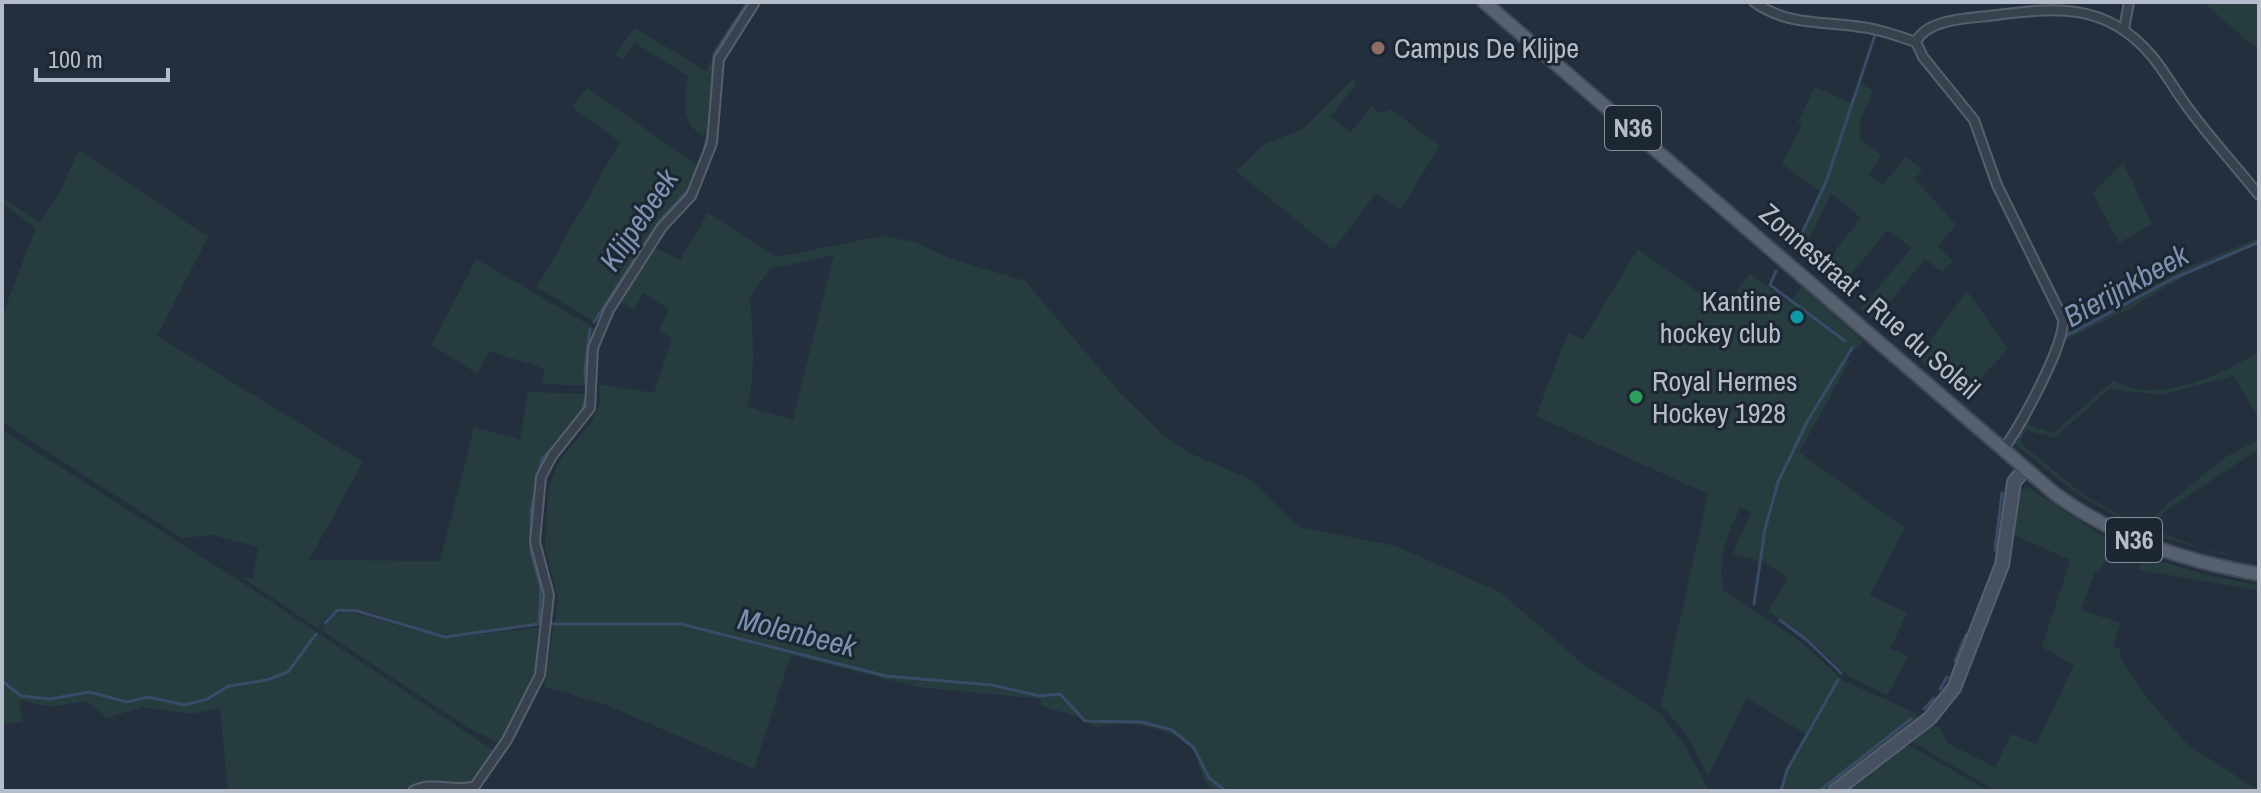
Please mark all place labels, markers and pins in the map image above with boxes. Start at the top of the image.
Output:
place label: Campus De Klijpe [1394,29,1579,67]
marker: Campus De Klijpe [1369,39,1387,57]
place label: Kantine hockey club [1660,282,1781,352]
marker: Kantine hockey club [1788,308,1806,326]
place label: Royal Hermes Hockey 1928 [1652,362,1797,432]
marker: Royal Hermes Hockey 1928 [1627,388,1645,406]

